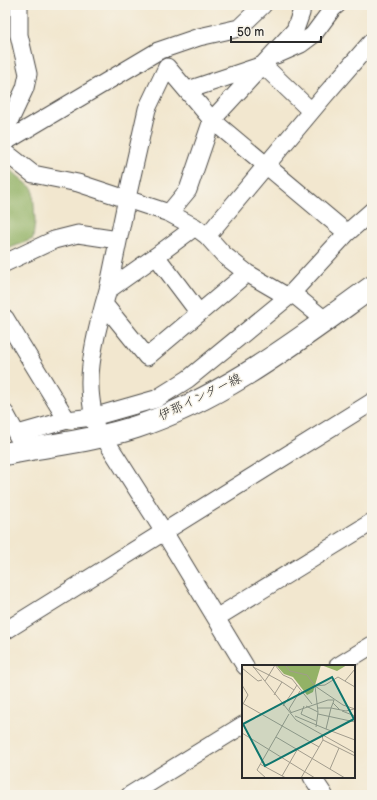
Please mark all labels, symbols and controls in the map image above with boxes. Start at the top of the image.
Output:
scale bar [231,18,321,44]
text: 50 m [237,25,264,40]
street label: 伊那インター線 [156,370,245,424]
inset map [242,665,355,778]

